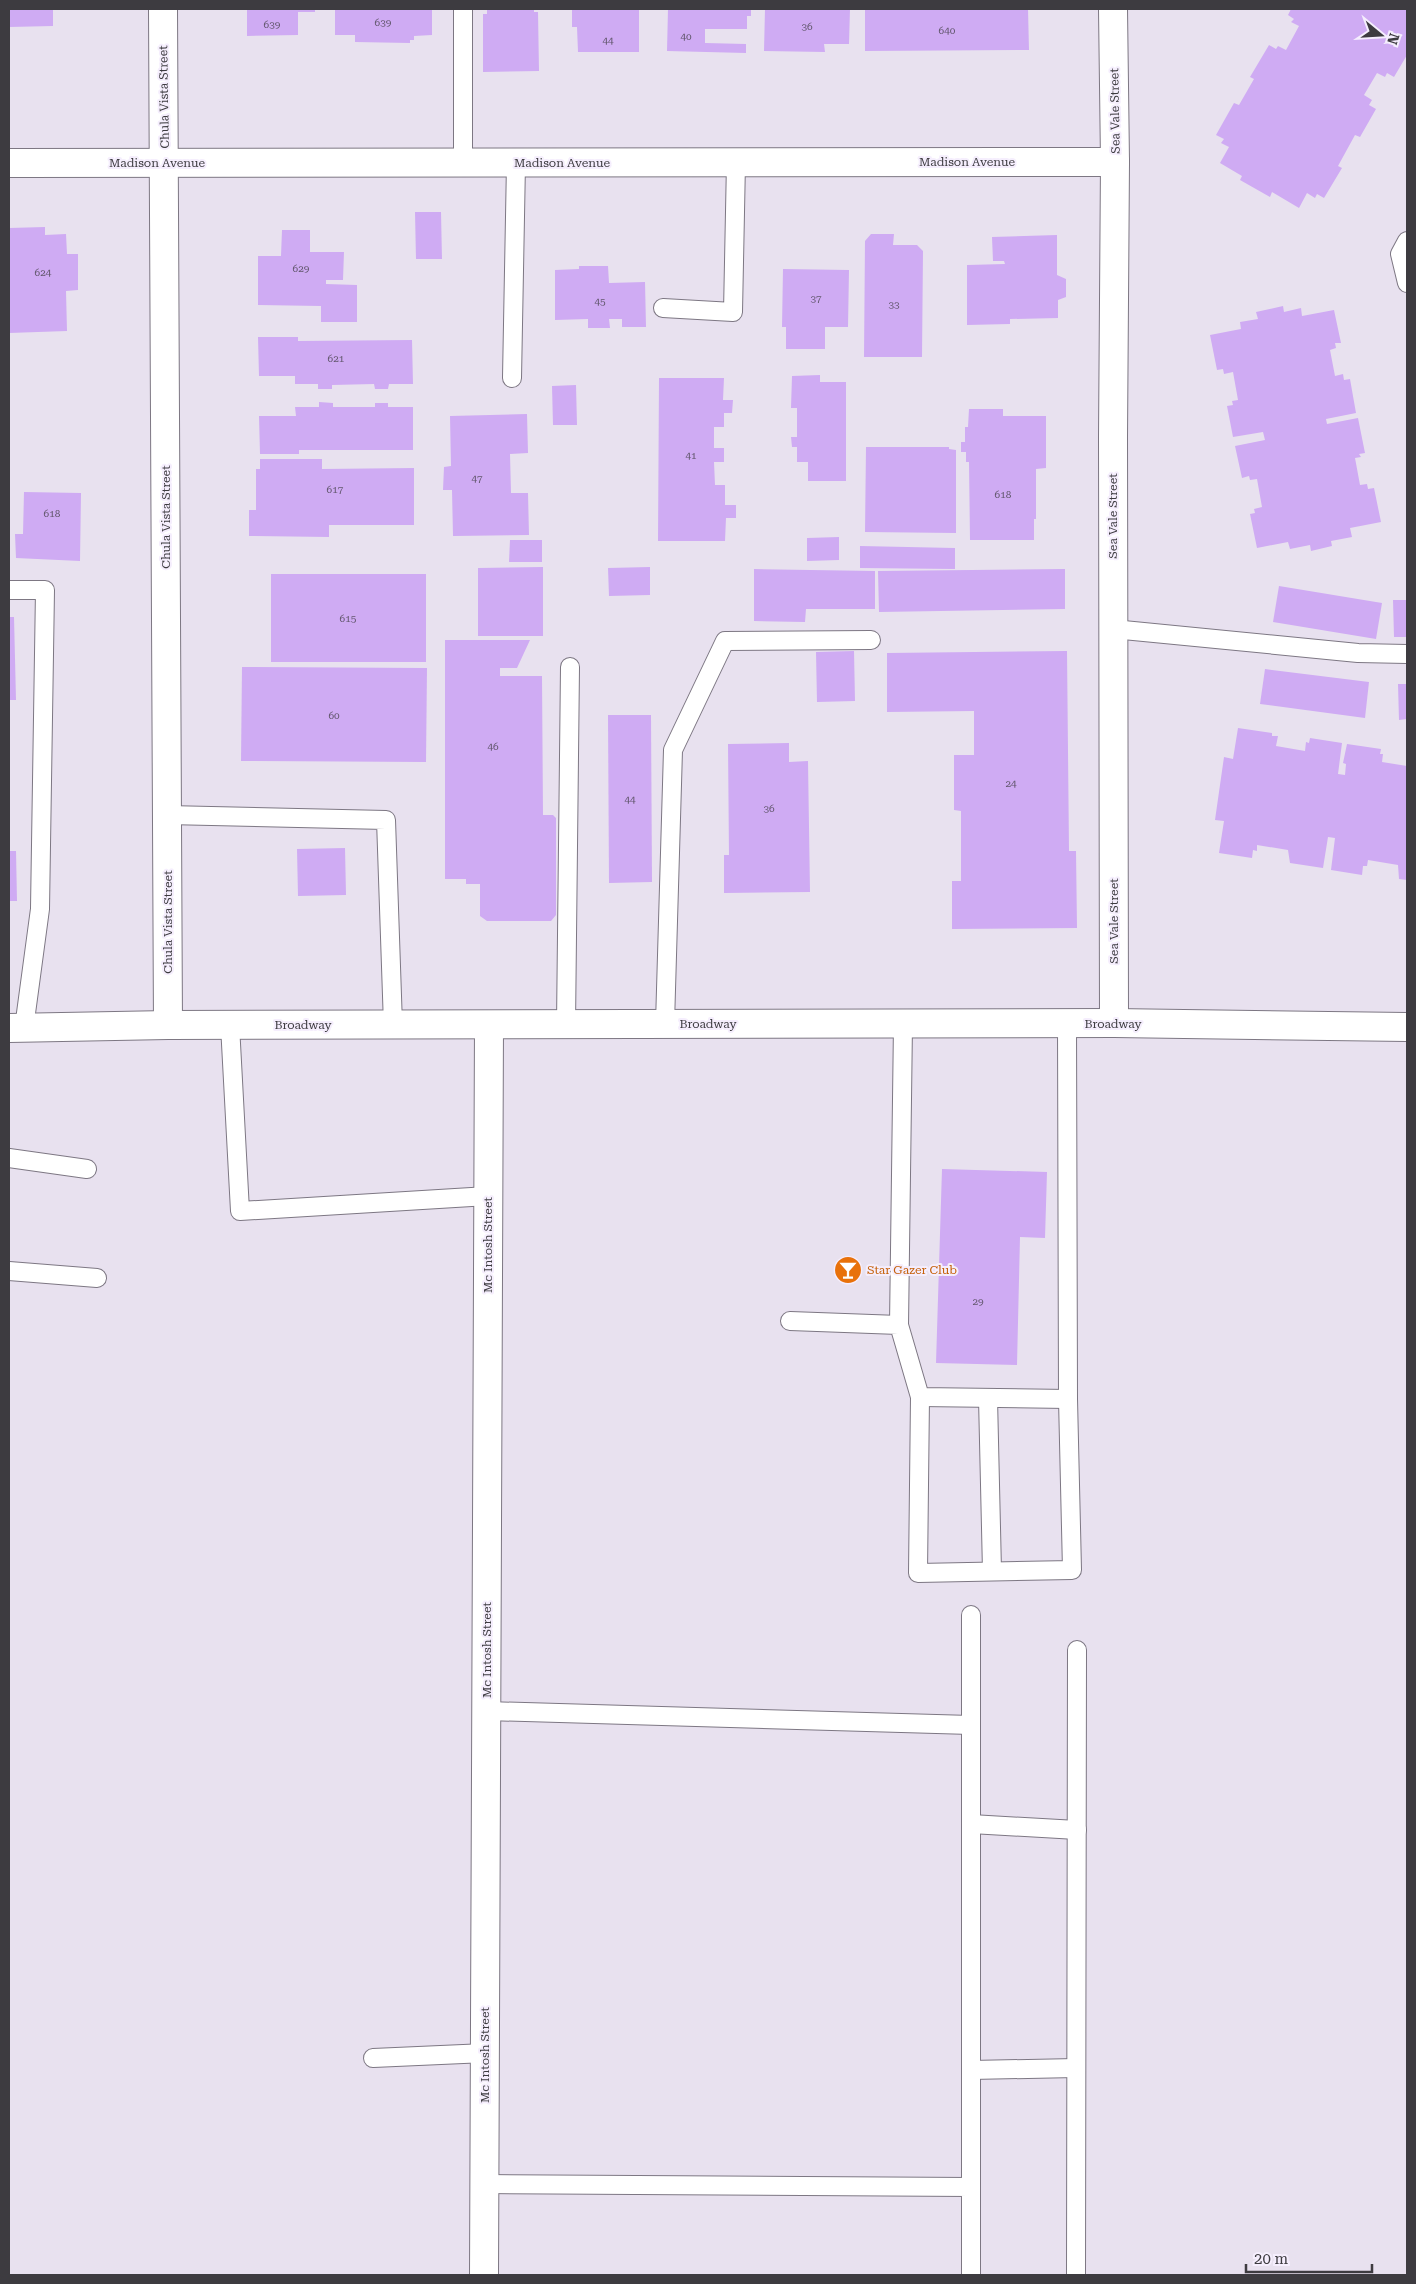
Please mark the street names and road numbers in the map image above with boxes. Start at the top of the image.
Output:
street label: Chula Vista Street [156,45,172,149]
street label: Sea Vale Street [1107,68,1123,154]
street label: Madison Avenue [919,155,1015,169]
street label: Madison Avenue [109,156,205,170]
street label: Madison Avenue [514,156,610,170]
street label: Chula Vista Street [159,465,173,569]
street label: Sea Vale Street [1106,473,1120,559]
street label: Chula Vista Street [161,870,175,974]
street label: Sea Vale Street [1107,878,1121,964]
street label: Broadway [679,1017,738,1031]
street label: Broadway [1084,1017,1143,1031]
street label: Broadway [274,1018,333,1032]
street label: Mc Intosh Street [481,1197,495,1293]
street label: Mc Intosh Street [480,1602,494,1698]
street label: Mc Intosh Street [478,2007,492,2103]

